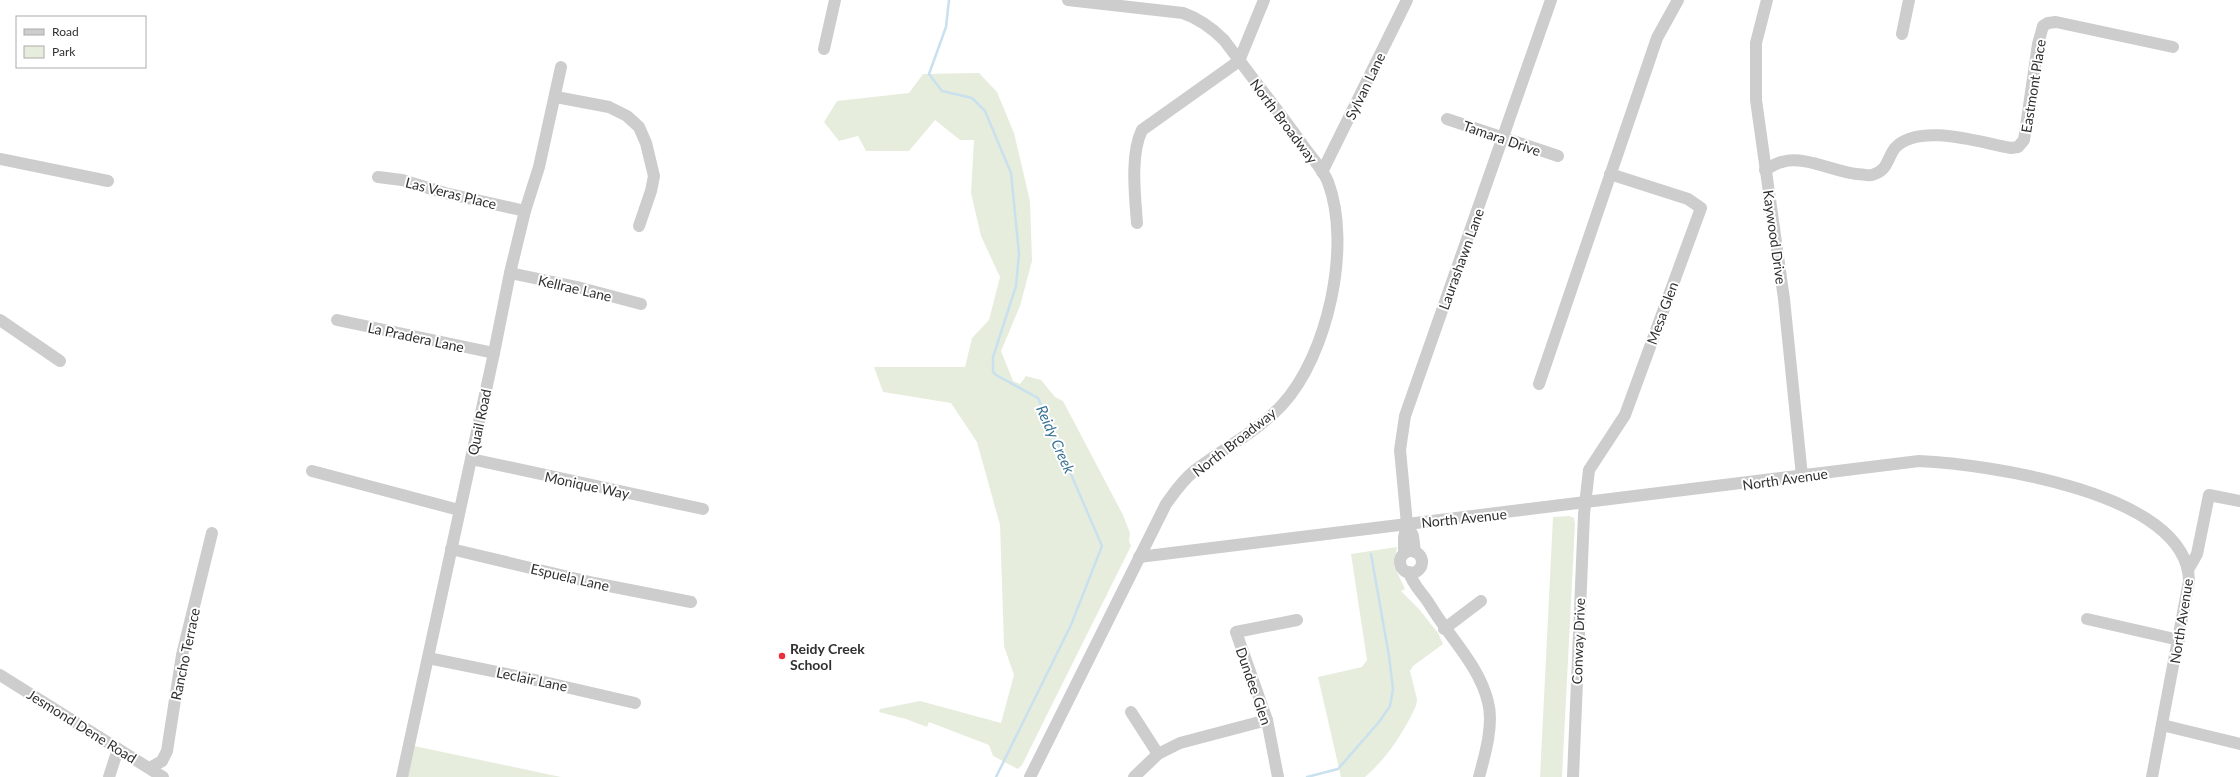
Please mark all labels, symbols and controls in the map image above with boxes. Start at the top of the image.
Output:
legend [16,16,146,68]
text: Road [52,24,79,39]
street label: Eastmont Place [2017,38,2049,134]
text: Park [52,44,76,59]
street label: Sylvan Lane [1341,50,1389,122]
street label: North Broadway [1247,75,1322,167]
street label: Tamara Drive [1461,117,1543,159]
street label: Las Veras Place [404,173,498,213]
street label: Kaywood Drive [1760,189,1790,285]
street label: Laurashawn Lane [1435,206,1487,312]
street label: Kellrae Lane [537,271,613,305]
street label: Mesa Glen [1643,279,1681,347]
street label: La Pradera Lane [366,318,466,356]
street label: Quail Road [464,387,494,457]
water label: Reidy Creek [1033,402,1079,477]
street label: North Broadway [1189,404,1280,480]
street label: North Avenue [1741,465,1829,493]
street label: Monique Way [543,468,632,502]
street label: North Avenue [1420,505,1508,531]
street label: Espuela Lane [529,560,611,594]
street label: North Avenue [2166,577,2196,665]
street label: Conway Drive [1568,597,1588,685]
street label: Rancho Terrace [167,606,203,702]
place label: Reidy Creek School [790,640,865,673]
street label: Dundee Glen [1233,645,1275,727]
marker: Reidy Creek School [777,651,787,661]
street label: Leclair Lane [495,663,569,695]
street label: Jesmond Dene Road [24,686,140,766]

